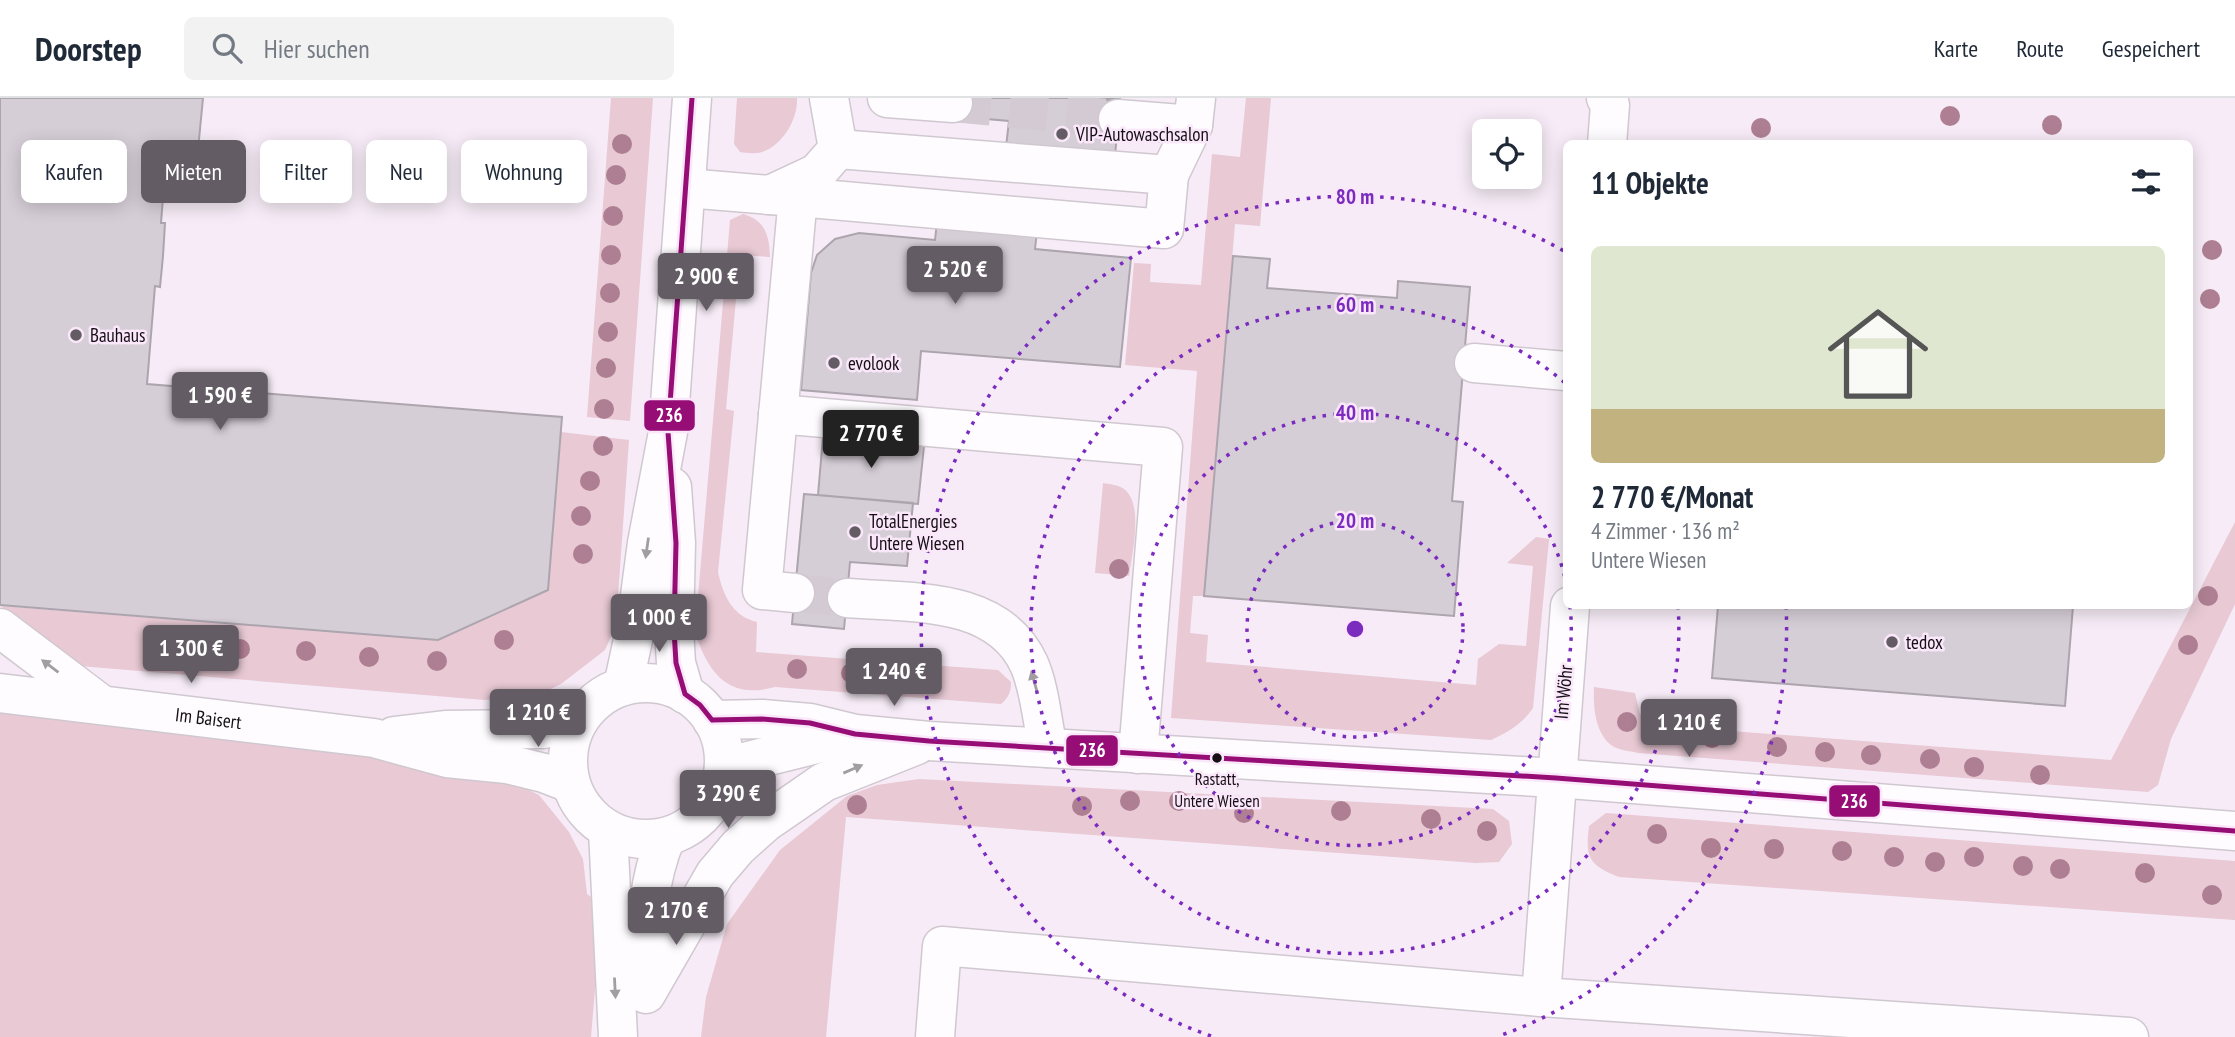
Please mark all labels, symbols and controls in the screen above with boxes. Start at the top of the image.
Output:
search box [184,17,674,80]
text: Doorstep [35,27,142,70]
icon: search [208,29,246,67]
text: Hier suchen [264,32,370,65]
text: Karte [1934,33,1978,64]
text: Route [2016,33,2064,64]
text: Gespeichert [2102,33,2200,64]
map controls [1472,119,1542,189]
button: locate [1472,119,1542,189]
place label: VIP-Autowaschsalon [1075,122,1209,146]
marker: VIP-Autowaschsalon [1054,126,1070,142]
chip: Kaufen [21,140,127,203]
chip: Mieten [141,140,246,203]
chip: Filter [260,140,352,203]
chip: Neu [366,140,447,203]
chip: Wohnung [461,140,587,203]
text: 11 Objekte [1591,163,1709,202]
icon: filters [2127,163,2165,201]
text: 80 m [1336,183,1374,210]
pin: 2 520 € [890,246,1020,306]
pin: 2 900 € [641,254,771,313]
text: 2 520 € [923,254,987,283]
text: 2 900 € [674,261,738,290]
text: 60 m [1336,291,1374,318]
icon: home [1815,291,1941,417]
place label: Bauhaus [90,323,145,347]
marker: Bauhaus [68,327,84,343]
place label: evolook [848,351,900,375]
marker: evolook [826,355,842,371]
pin: 1 590 € [155,372,285,432]
text: 1 590 € [188,380,252,409]
line badge: 236 [643,399,696,432]
text: 40 m [1336,399,1374,426]
text: 236 [655,403,683,427]
pin: 2 770 € [806,410,936,470]
text: 2 770 € [839,418,903,447]
text: 2 770 €/Monat [1591,477,1753,516]
text: 20 m [1336,507,1374,534]
place label: TotalEnergies Untere Wiesen [869,509,964,555]
text: 4 Zimmer · 136 m² [1591,516,1740,545]
marker: TotalEnergies Untere Wiesen [847,524,863,540]
one-way arrow [641,537,652,559]
text: Untere Wiesen [1591,545,1706,574]
pin: 1 000 € [594,594,724,654]
text: 1 000 € [627,602,691,631]
centre of rings [1343,617,1367,641]
pin: 1 300 € [126,626,256,685]
place label: tedox [1906,630,1943,654]
text: 1 300 € [159,633,223,662]
marker: tedox [1884,634,1900,650]
pin: 1 240 € [829,648,959,708]
text: 1 240 € [862,656,926,685]
one-way arrow [41,659,59,673]
street label: Im Wöhr [1549,663,1577,720]
one-way arrow [1028,670,1038,691]
pin: 1 210 € [473,690,603,749]
text: 1 210 € [506,697,570,726]
pin: 1 210 € [1624,700,1754,759]
street label: Im Baisert [174,702,244,734]
text: 1 210 € [1657,707,1721,736]
line badge: 236 [1065,734,1119,767]
text: 236 [1078,738,1106,762]
marker: Rastatt, Untere Wiesen [1210,751,1224,765]
one-way arrow [843,763,864,774]
place label: Rastatt, Untere Wiesen [1174,768,1260,812]
pin: 3 290 € [663,770,793,830]
text: 3 290 € [696,778,760,807]
line badge: 236 [1828,784,1881,818]
text: 236 [1840,789,1868,813]
pin: 2 170 € [611,888,741,947]
text: 2 170 € [644,895,708,924]
one-way arrow [610,977,621,999]

